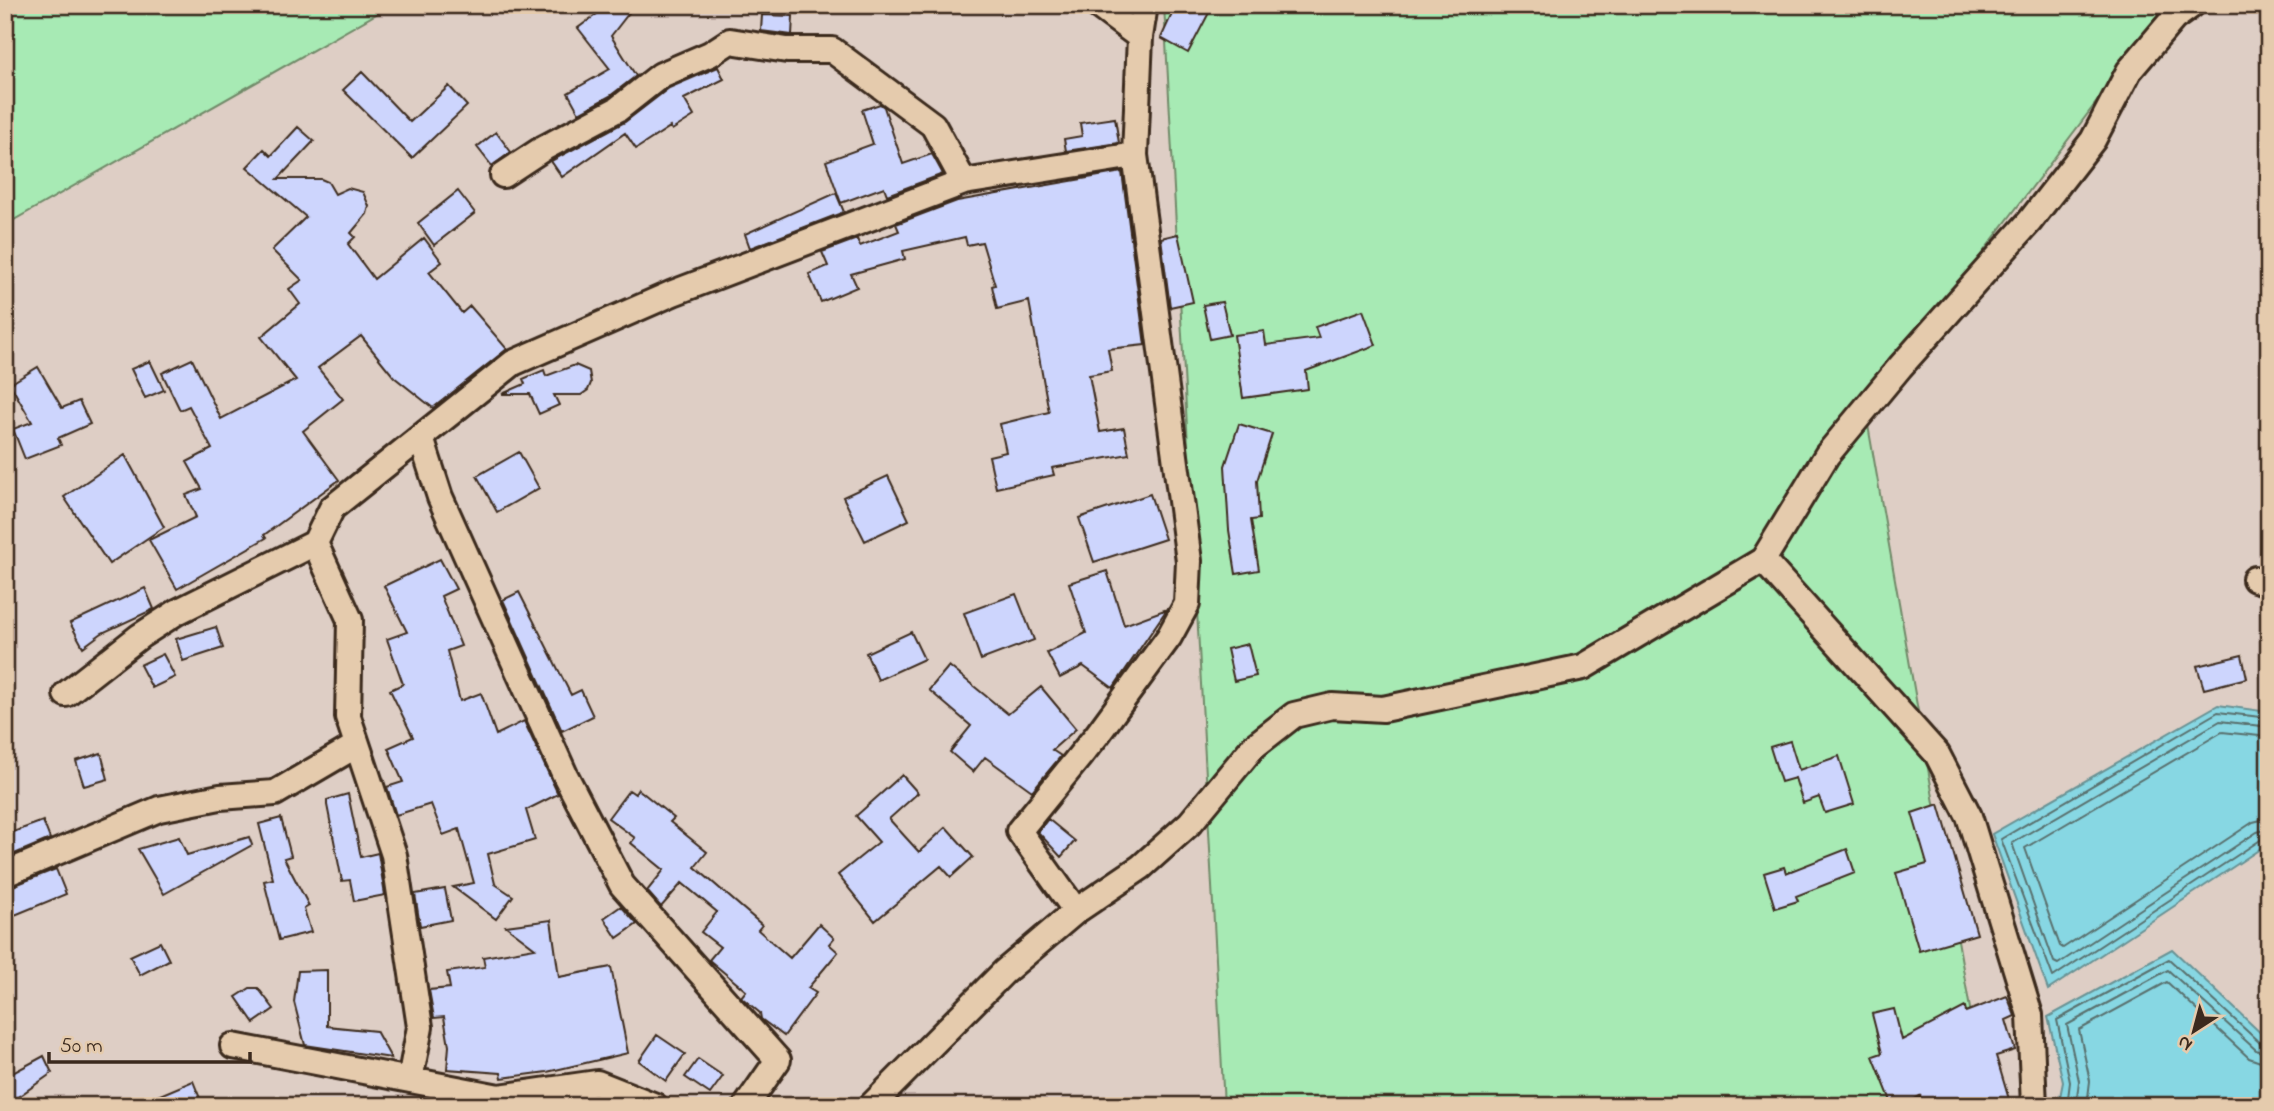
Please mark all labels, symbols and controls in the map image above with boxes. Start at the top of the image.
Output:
north arrow [2158,996,2228,1066]
scale bar [49,1020,250,1064]
text: N [2172,1028,2199,1057]
text: 50 m [60,1032,103,1062]

